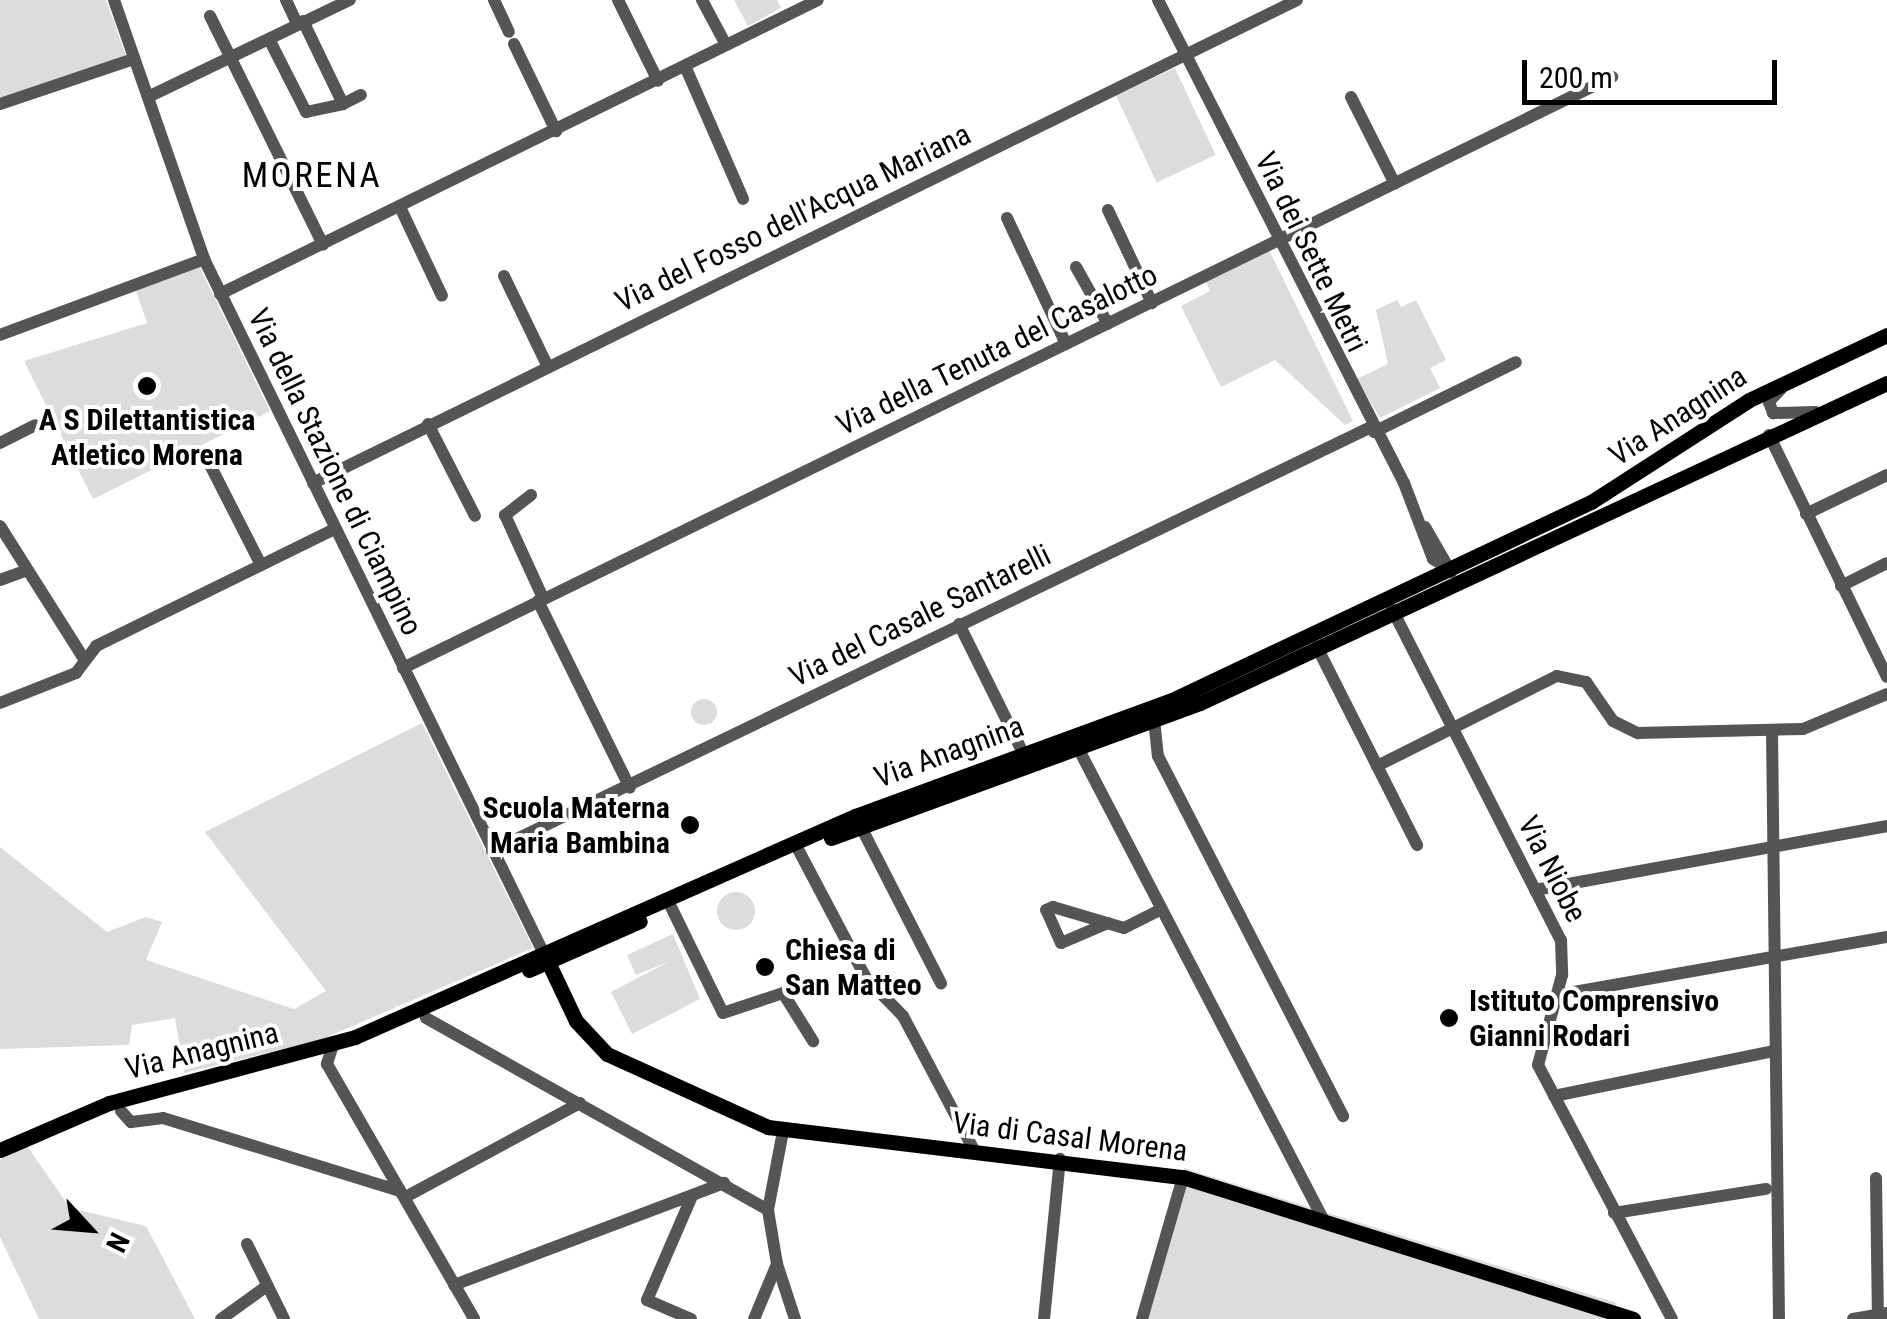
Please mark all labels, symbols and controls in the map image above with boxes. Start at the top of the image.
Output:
scale bar [1527,40,1782,102]
text: 200 m [1539,60,1613,95]
street label: Via del Fosso dell'Acqua Mariana [610,116,976,320]
street label: Via dei Sette Metri [1247,146,1375,358]
district label: MORENA [242,155,382,197]
street label: Via della Tenuta del Casalotto [831,256,1163,444]
street label: Via della Stazione di Ciampino [240,303,430,641]
street label: Via Anagnina [1603,358,1753,474]
marker: A S Dilettantistica Atletico Morena [136,375,158,397]
place label: A S Dilettantistica Atletico Morena [39,402,255,472]
street label: Via del Casale Santarelli [783,537,1057,695]
street label: Via Anagnina [869,708,1029,796]
place label: Scuola Materna Maria Bambina [482,790,670,860]
street label: Via Niobe [1510,810,1594,928]
marker: Scuola Materna Maria Bambina [679,814,701,836]
place label: Chiesa di San Matteo [785,932,922,1002]
marker: Chiesa di San Matteo [754,956,776,978]
place label: Istituto Comprensivo Gianni Rodari [1469,983,1719,1054]
marker: Istituto Comprensivo Gianni Rodari [1438,1007,1460,1029]
street label: Via Anagnina [122,1015,282,1087]
street label: Via di Casal Morena [951,1105,1189,1169]
north arrow [40,1179,140,1279]
text: N [99,1227,136,1257]

